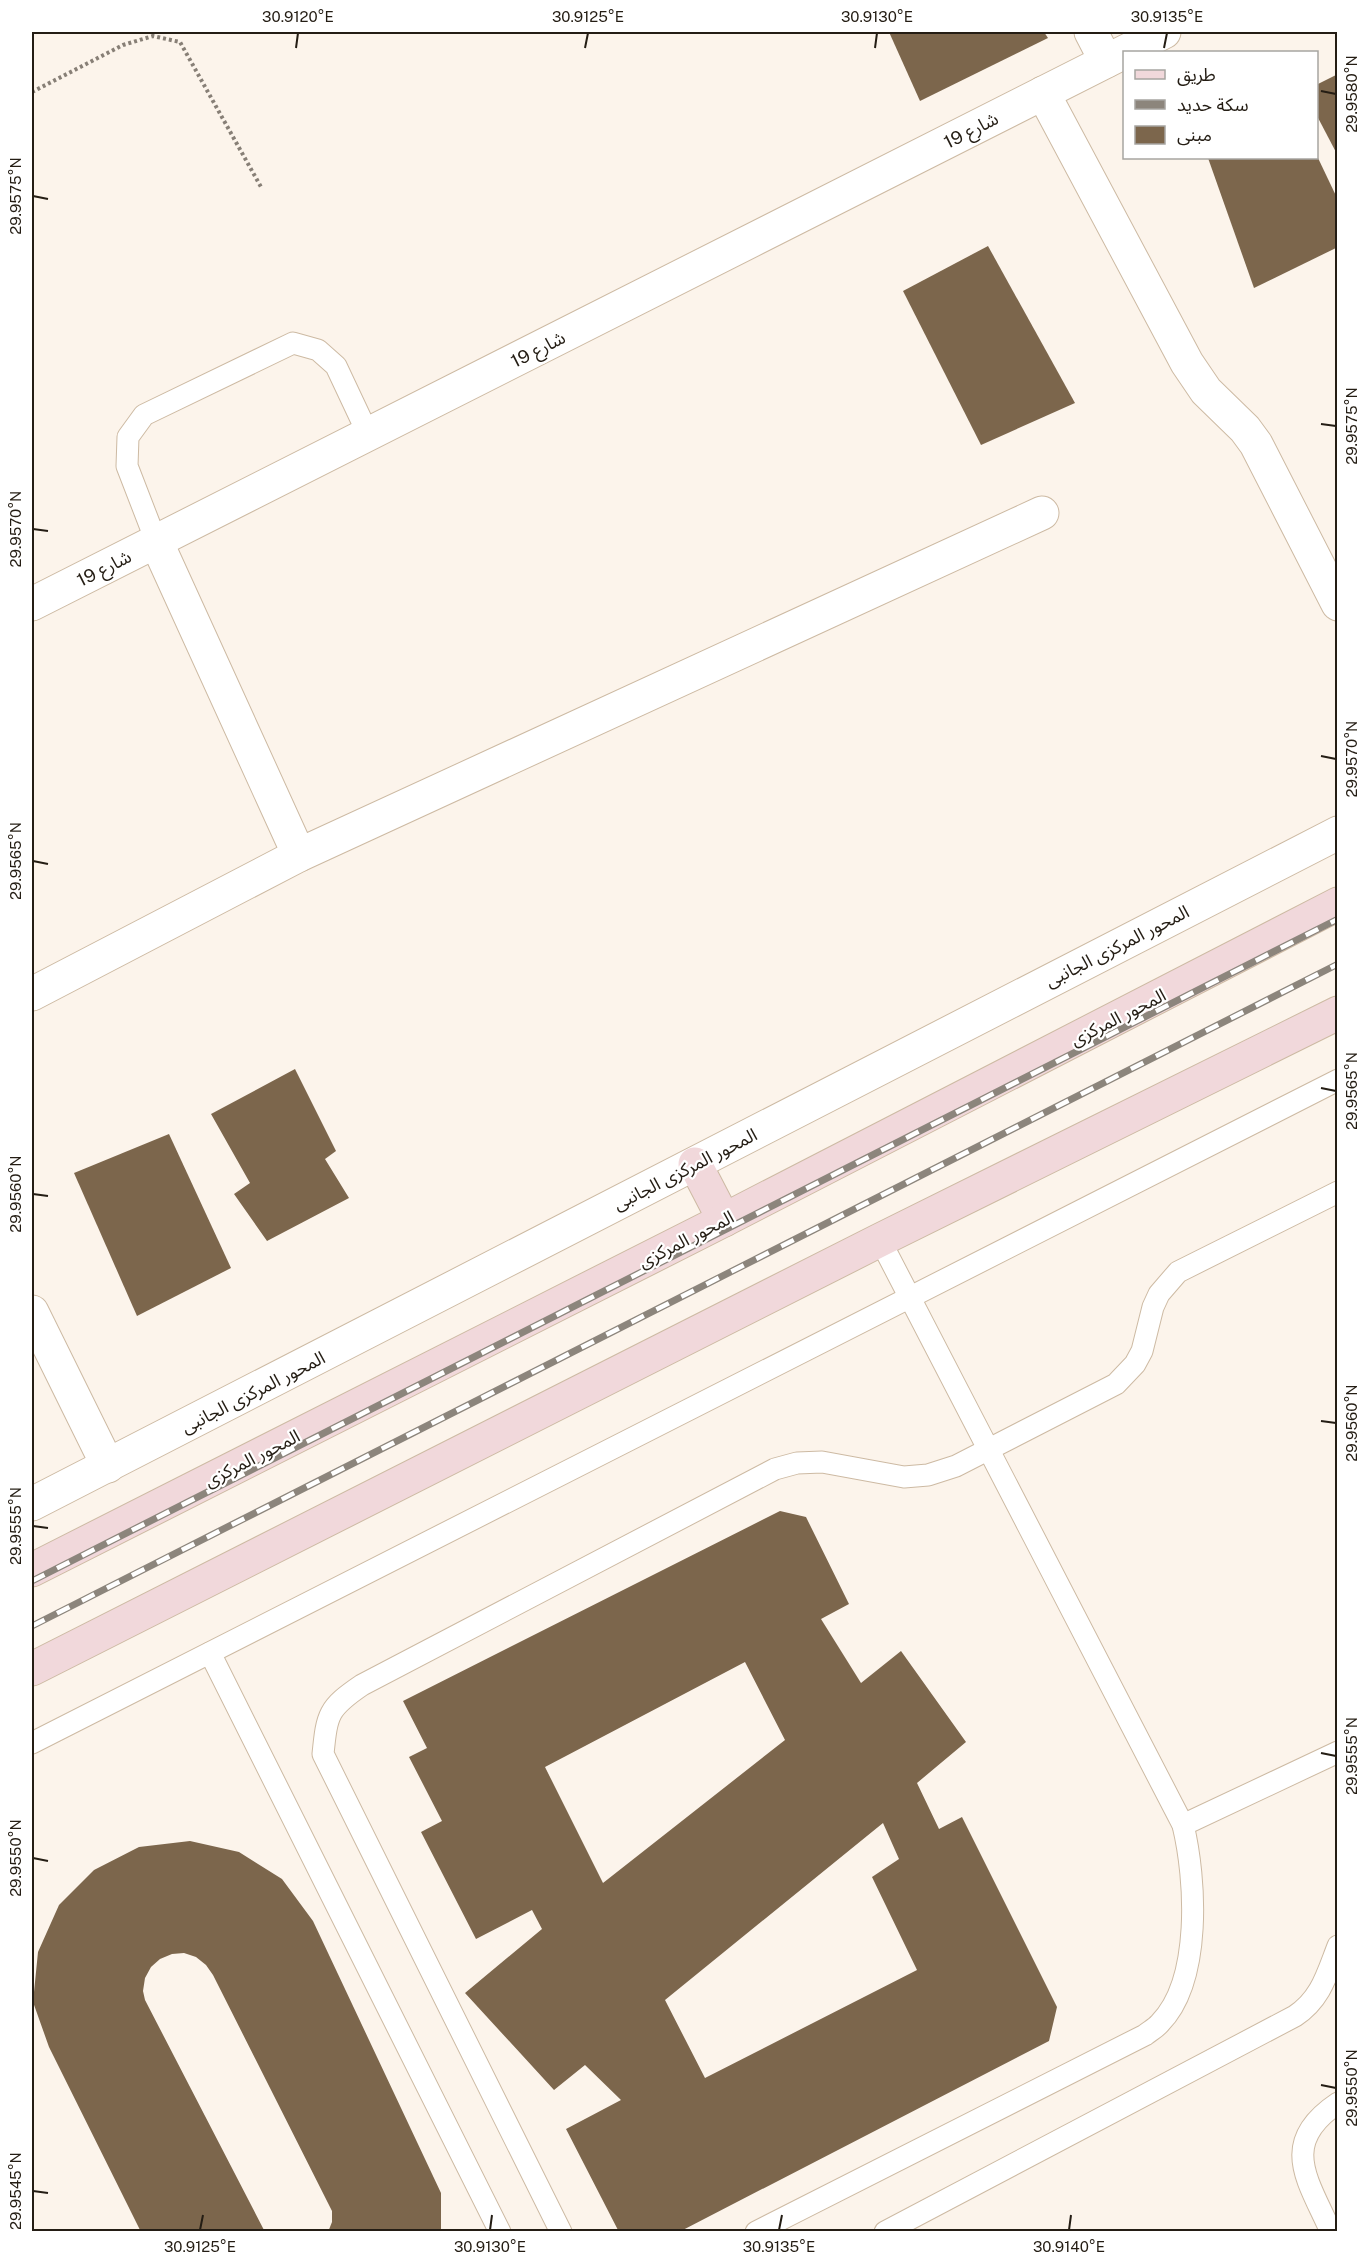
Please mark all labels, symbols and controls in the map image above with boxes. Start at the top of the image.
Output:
text: 30.9120°E [262,8,334,25]
text: 30.9125°E [552,8,624,25]
text: 30.9130°E [841,8,913,25]
text: 30.9135°E [1131,8,1203,25]
legend [1123,51,1318,159]
text: 29.9580°N [1343,55,1360,133]
text: طريق [1177,64,1216,86]
text: سكة حديد [1177,94,1249,115]
street label: شارع 19 [940,107,1003,156]
text: مبنى [1177,124,1212,146]
text: 29.9575°N [7,157,24,235]
street label: شارع 19 [507,326,570,375]
text: 29.9575°N [1343,387,1360,465]
text: 29.9570°N [7,491,24,567]
street label: شارع 19 [73,545,136,594]
text: 29.9570°N [1343,721,1360,797]
text: 29.9565°N [7,822,24,900]
street label: المحور المركزى الجانبى [1042,901,1193,992]
street label: المحور المركزى [1067,984,1170,1051]
text: 29.9565°N [1343,1052,1360,1130]
street label: المحور المركزى الجانبى [610,1124,761,1215]
text: 29.9560°N [7,1155,24,1233]
street label: المحور المركزى [635,1206,738,1273]
street label: المحور المركزى الجانبى [178,1347,329,1438]
text: 29.9560°N [1343,1384,1360,1462]
street label: المحور المركزى [201,1425,304,1492]
text: 29.9555°N [7,1487,24,1565]
text: 29.9555°N [1343,1717,1360,1795]
text: 29.9550°N [7,1819,24,1897]
text: 29.9550°N [1343,2049,1360,2127]
text: 29.9545°N [7,2152,24,2230]
text: 30.9125°E [164,2238,236,2255]
text: 30.9130°E [454,2238,526,2255]
text: 30.9135°E [743,2238,815,2255]
text: 30.9140°E [1033,2238,1105,2255]

